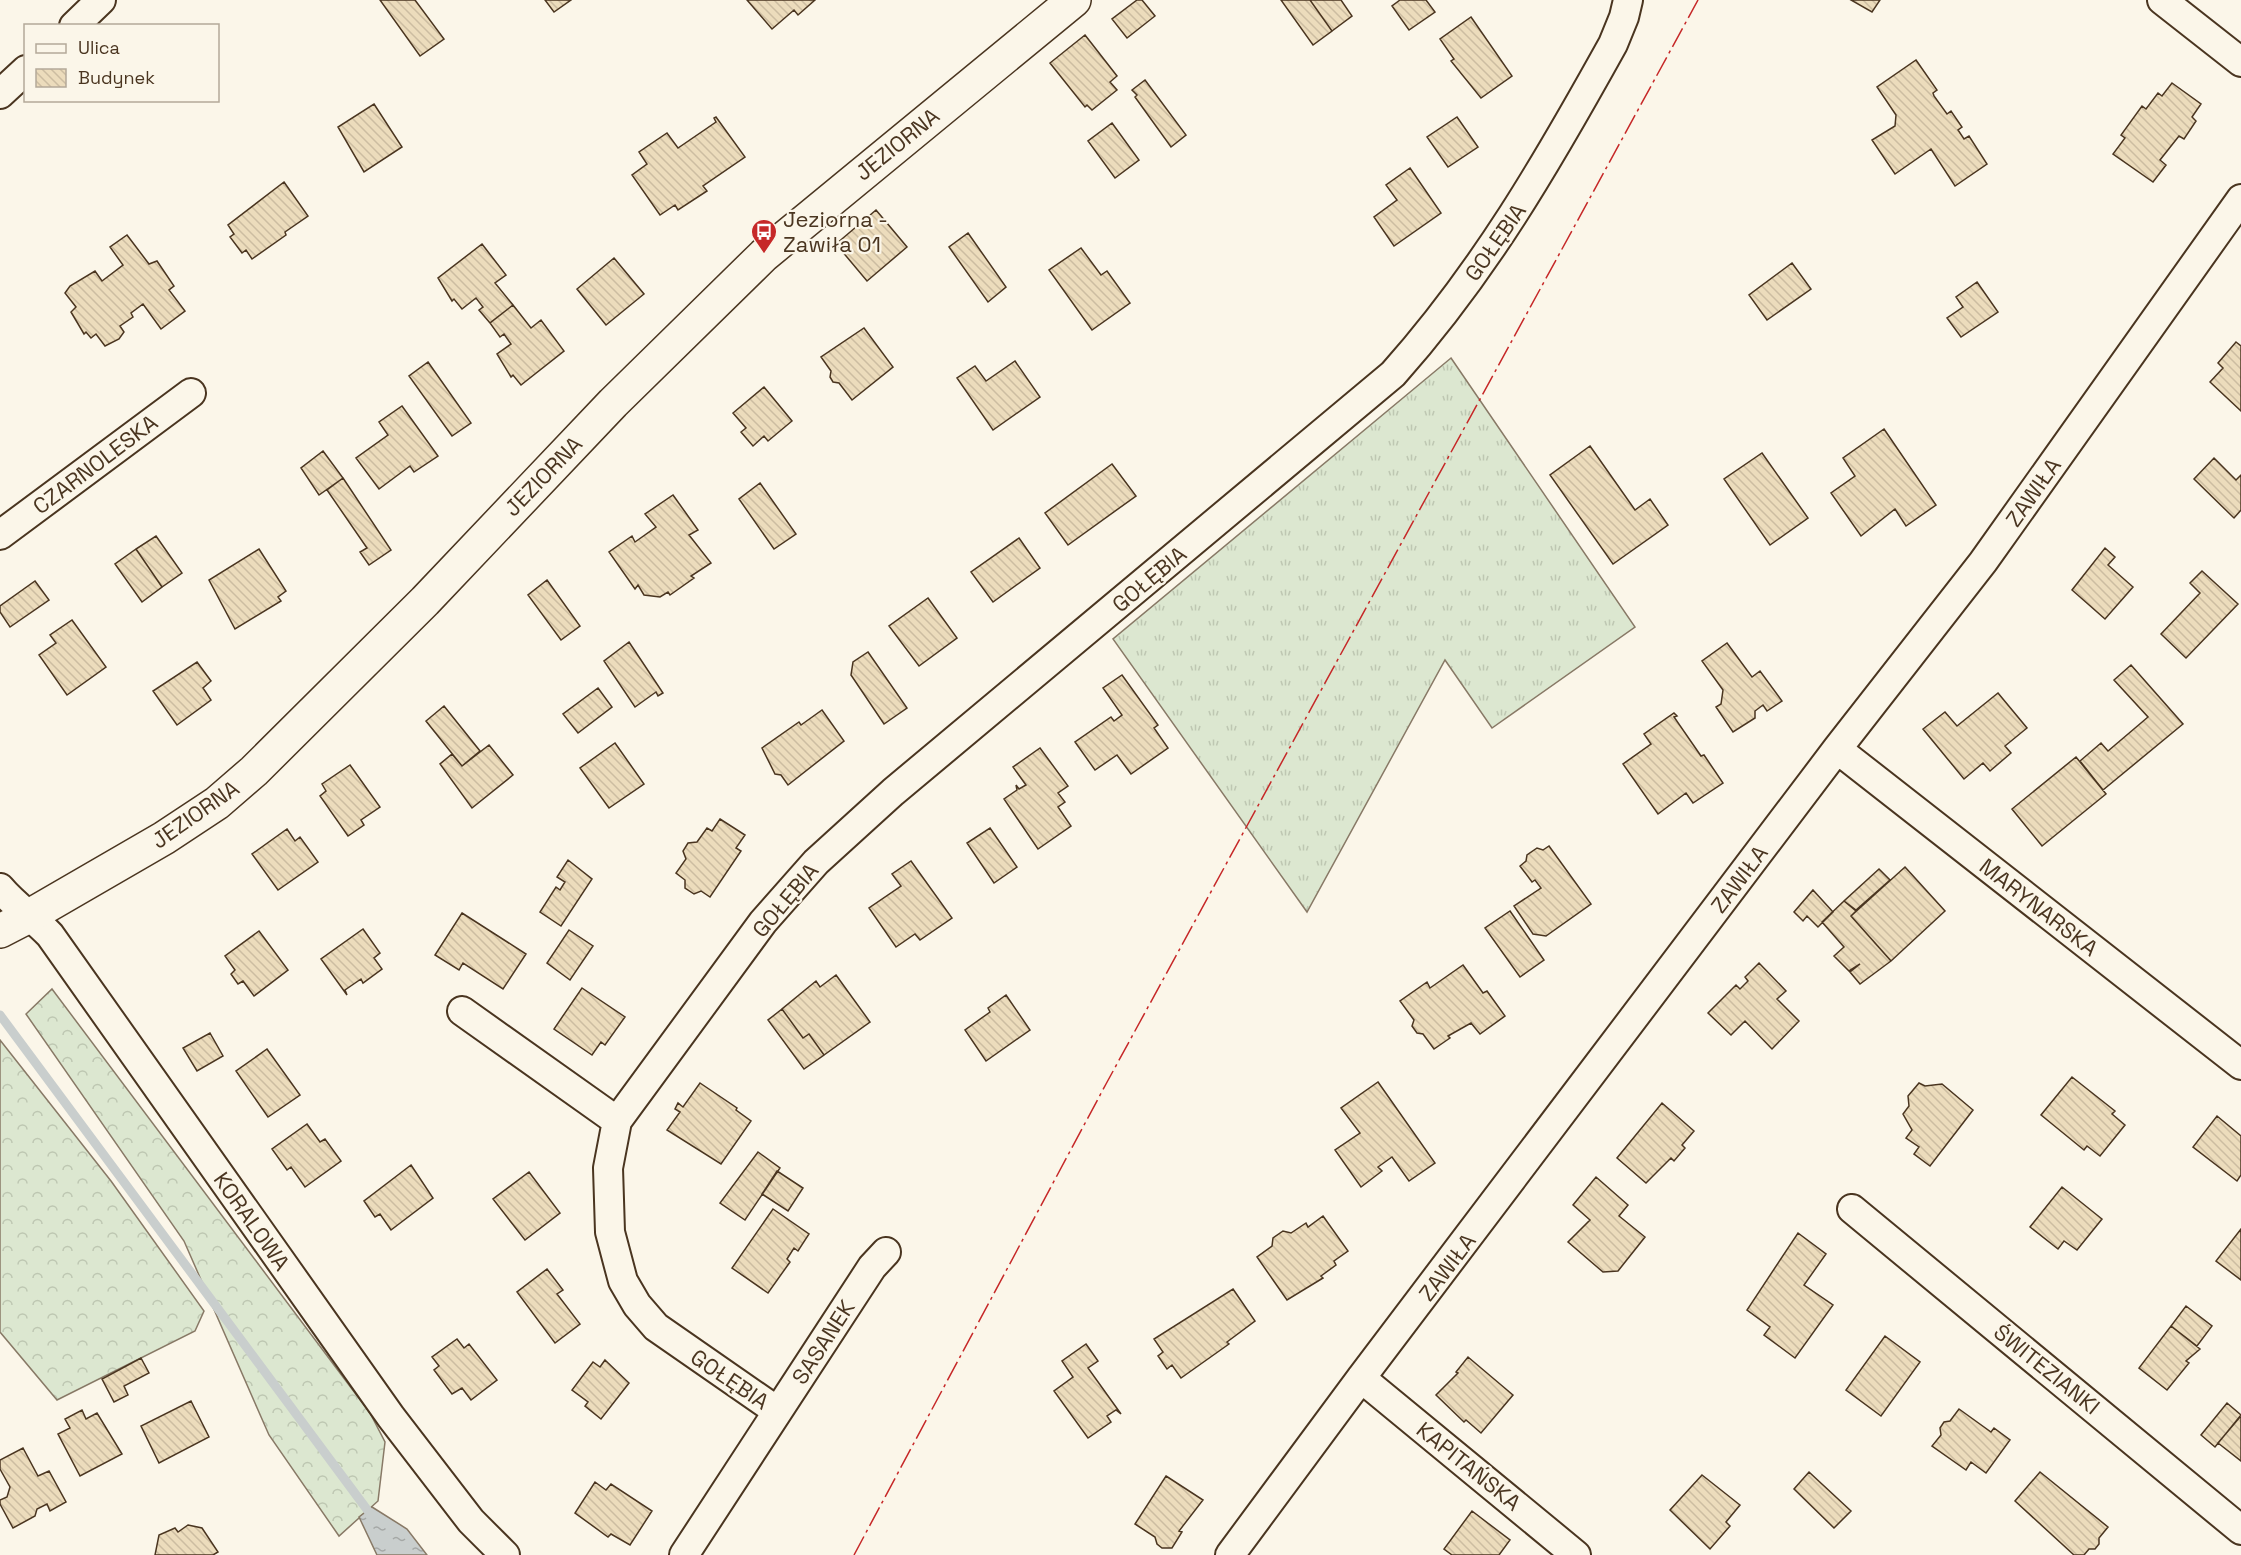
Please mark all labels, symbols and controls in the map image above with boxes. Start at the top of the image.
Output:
legend [24,24,219,102]
text: Ulica [78,36,120,59]
text: Budynek [78,66,155,89]
street label: JEZIORNA [849,101,945,187]
street label: GOŁĘBIA [1458,198,1532,286]
place label: Jeziorna - Zawiła 01 [783,205,888,258]
bus stop icon: Jeziorna - Zawiła 01 [749,217,779,255]
street label: CZARNOLESKA [27,408,163,520]
street label: JEZIORNA [498,430,588,522]
street label: ZAWIŁA [1999,452,2067,532]
street label: GOŁĘBIA [1106,540,1192,618]
street label: JEZIORNA [146,774,244,854]
street label: ZAWIŁA [1704,839,1774,918]
street label: MARYNARSKA [1974,852,2104,962]
street label: GOŁĘBIA [746,857,824,943]
street label: KORALOWA [208,1166,296,1276]
street label: ZAWIŁA [1412,1227,1482,1306]
street label: SASANEK [785,1294,861,1389]
street label: ŚWITEZIANKI [1988,1318,2106,1420]
street label: GOŁĘBIA [685,1343,775,1415]
street label: KAPITAŃSKA [1411,1415,1527,1517]

